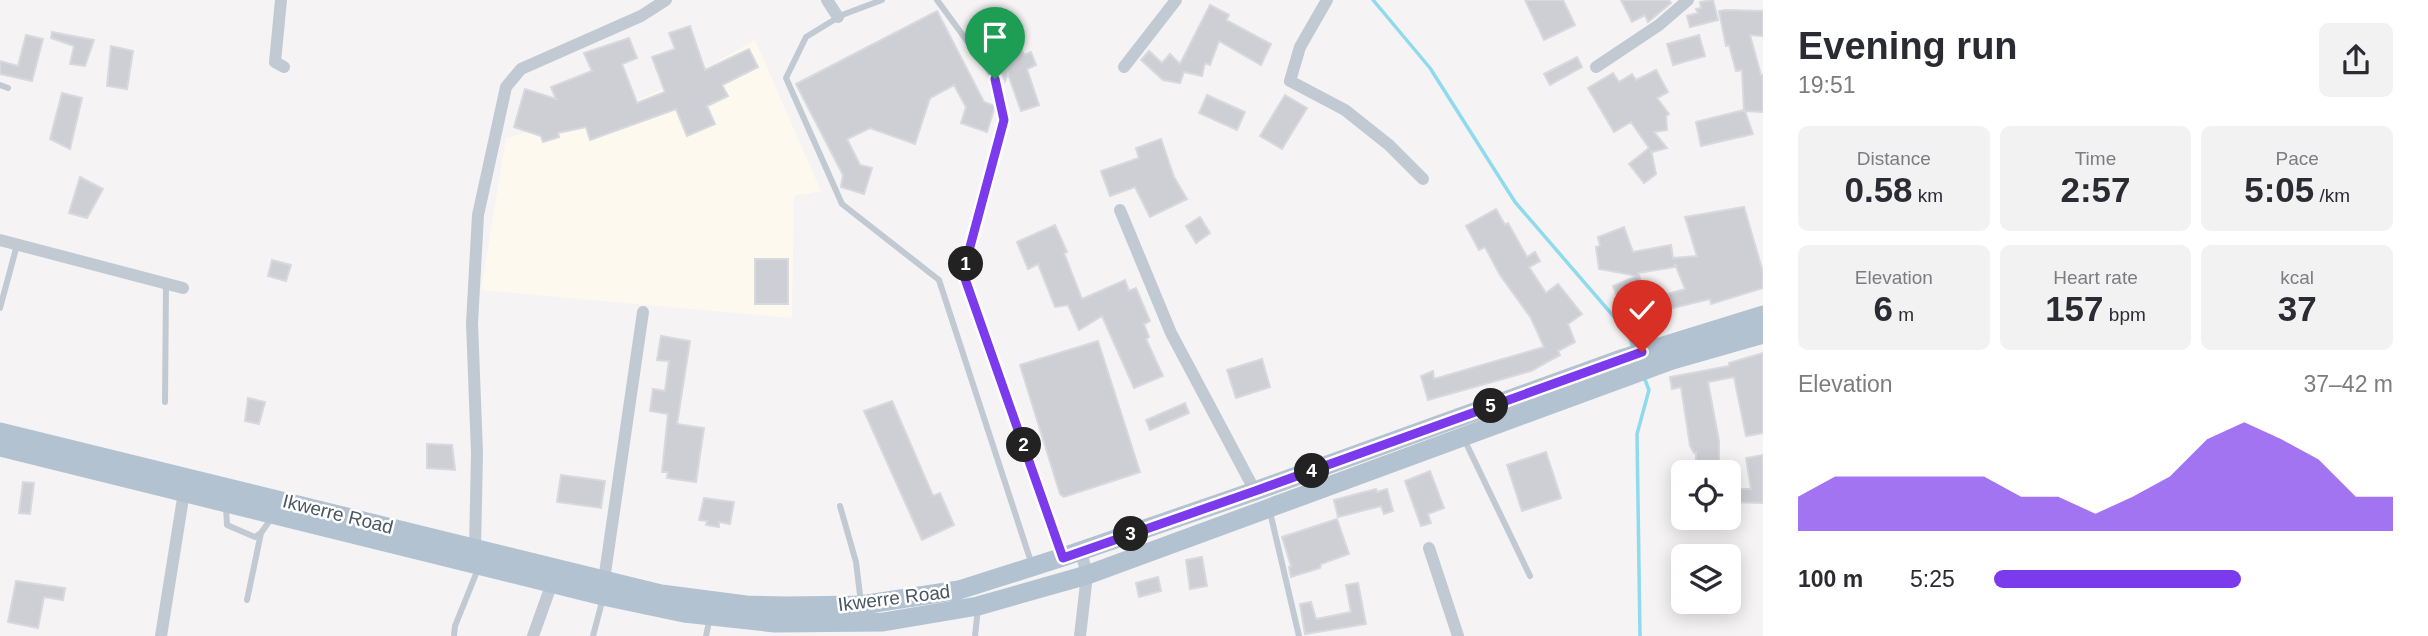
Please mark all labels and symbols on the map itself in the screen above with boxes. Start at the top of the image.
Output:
pin [965,7,1025,79]
pin: 1 [948,246,984,282]
pin [1612,280,1672,352]
pin: 5 [1474,388,1508,424]
pin: 2 [1006,428,1042,462]
pin: 4 [1294,454,1330,489]
street label: Ikwerre Road [281,490,395,538]
pin: 3 [1114,516,1148,552]
street label: Ikwerre Road [837,581,951,615]

